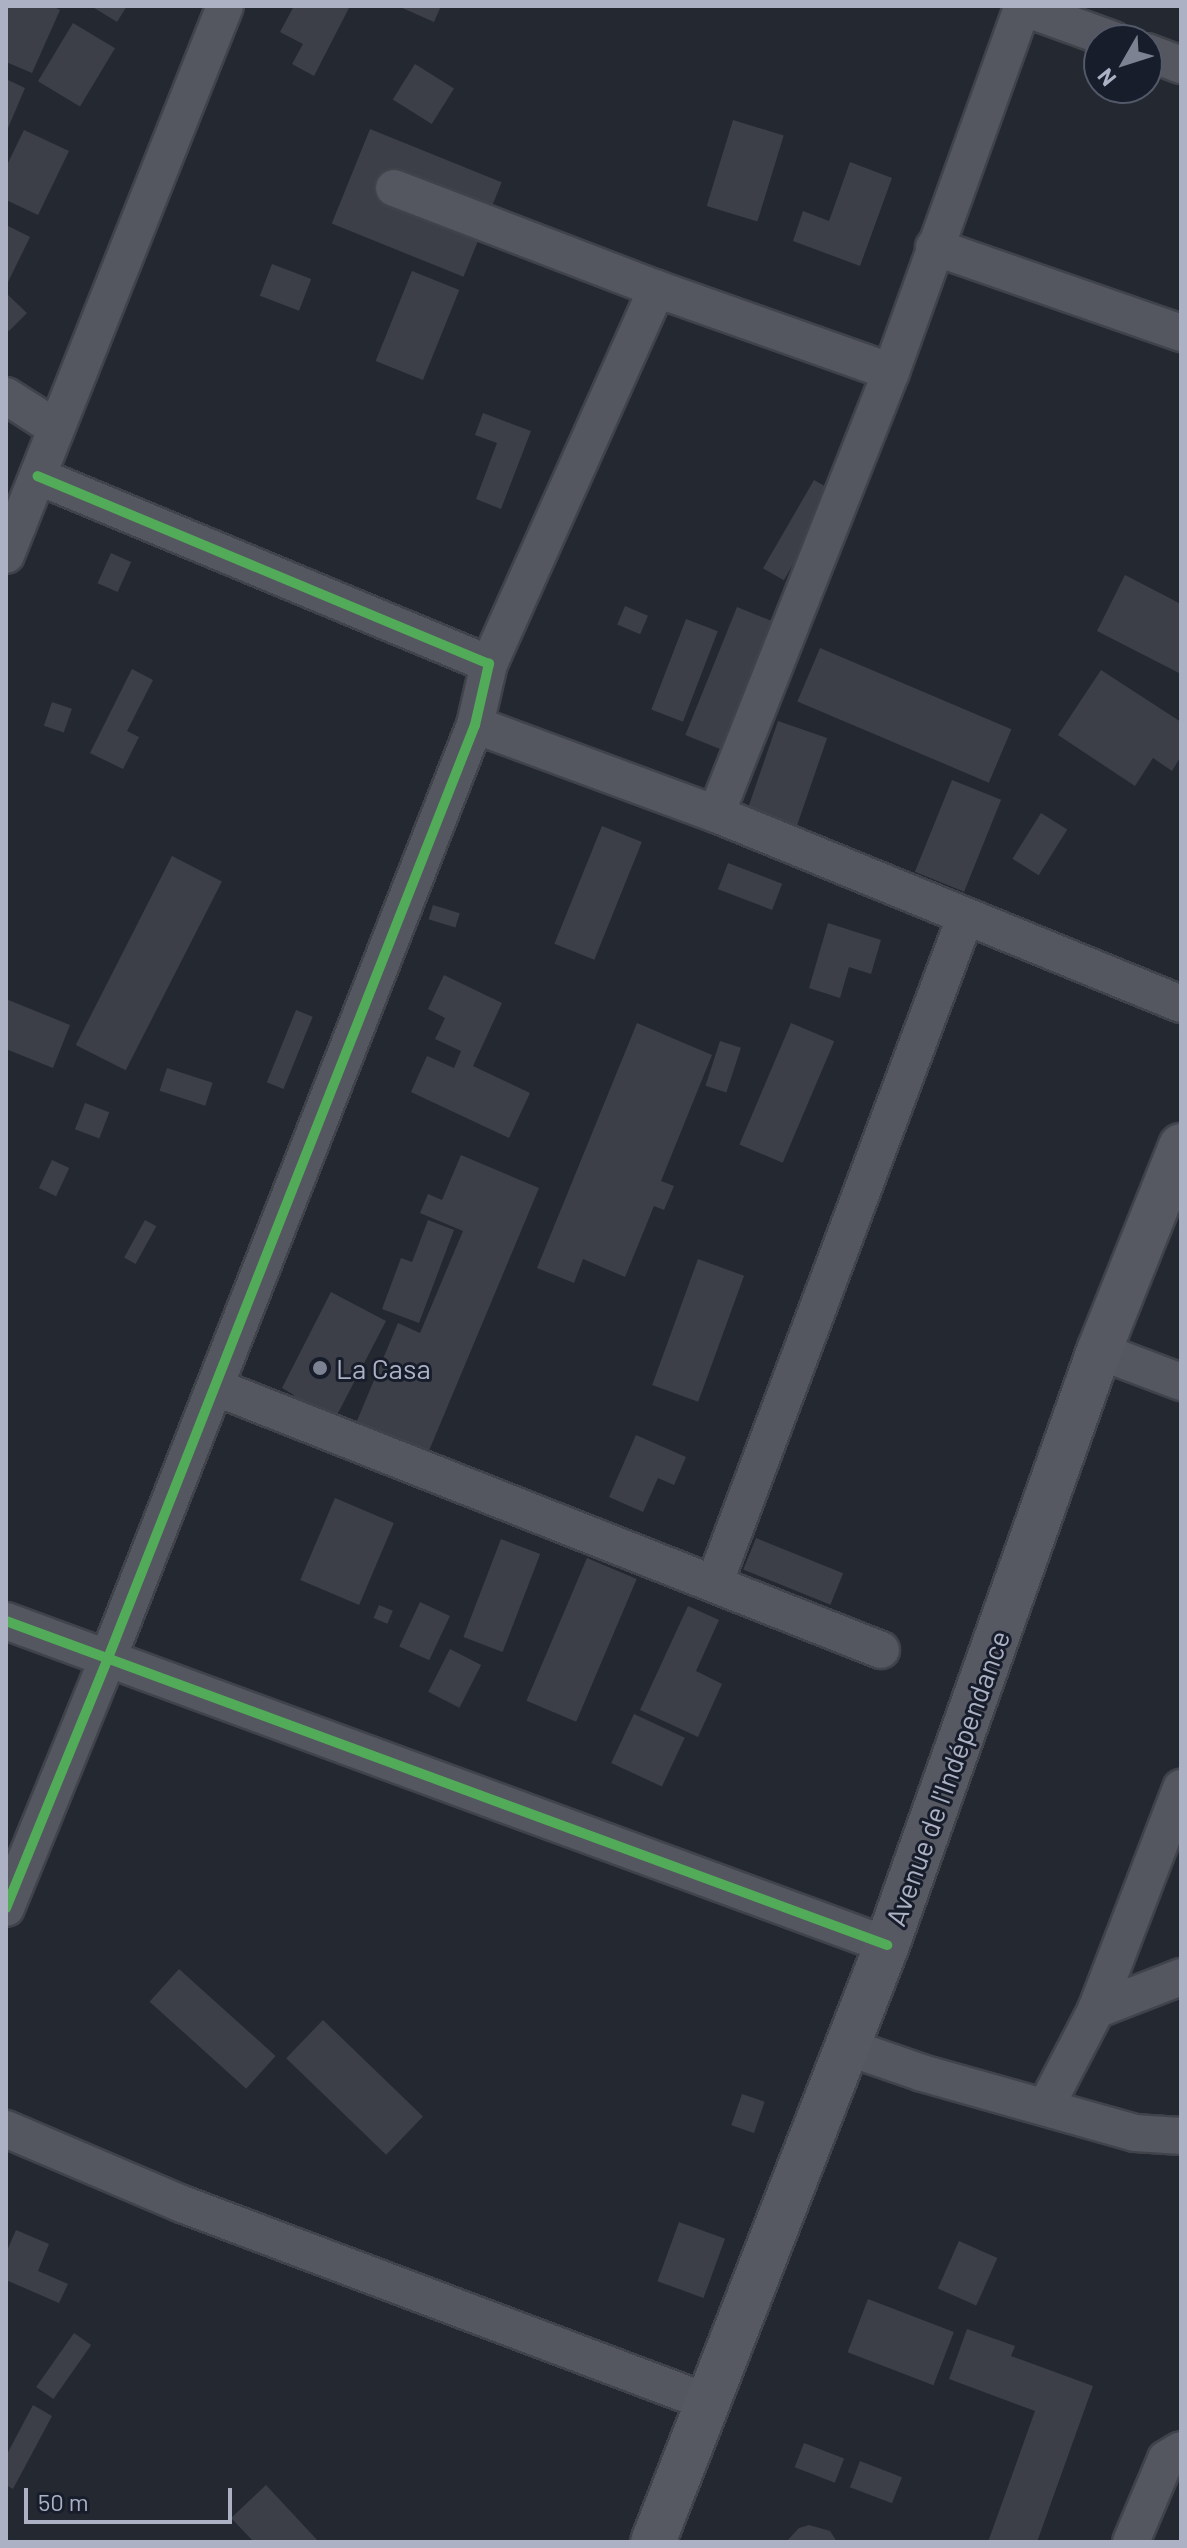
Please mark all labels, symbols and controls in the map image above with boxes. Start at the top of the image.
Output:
north arrow [1083,24,1163,104]
text: N [1091,64,1121,92]
place label: La Casa [336,1351,431,1385]
marker: La Casa [311,1359,329,1377]
street label: Avenue de l'Indépendance [878,1626,1016,1930]
scale bar [28,2472,236,2522]
text: 50 m [38,2487,89,2516]

